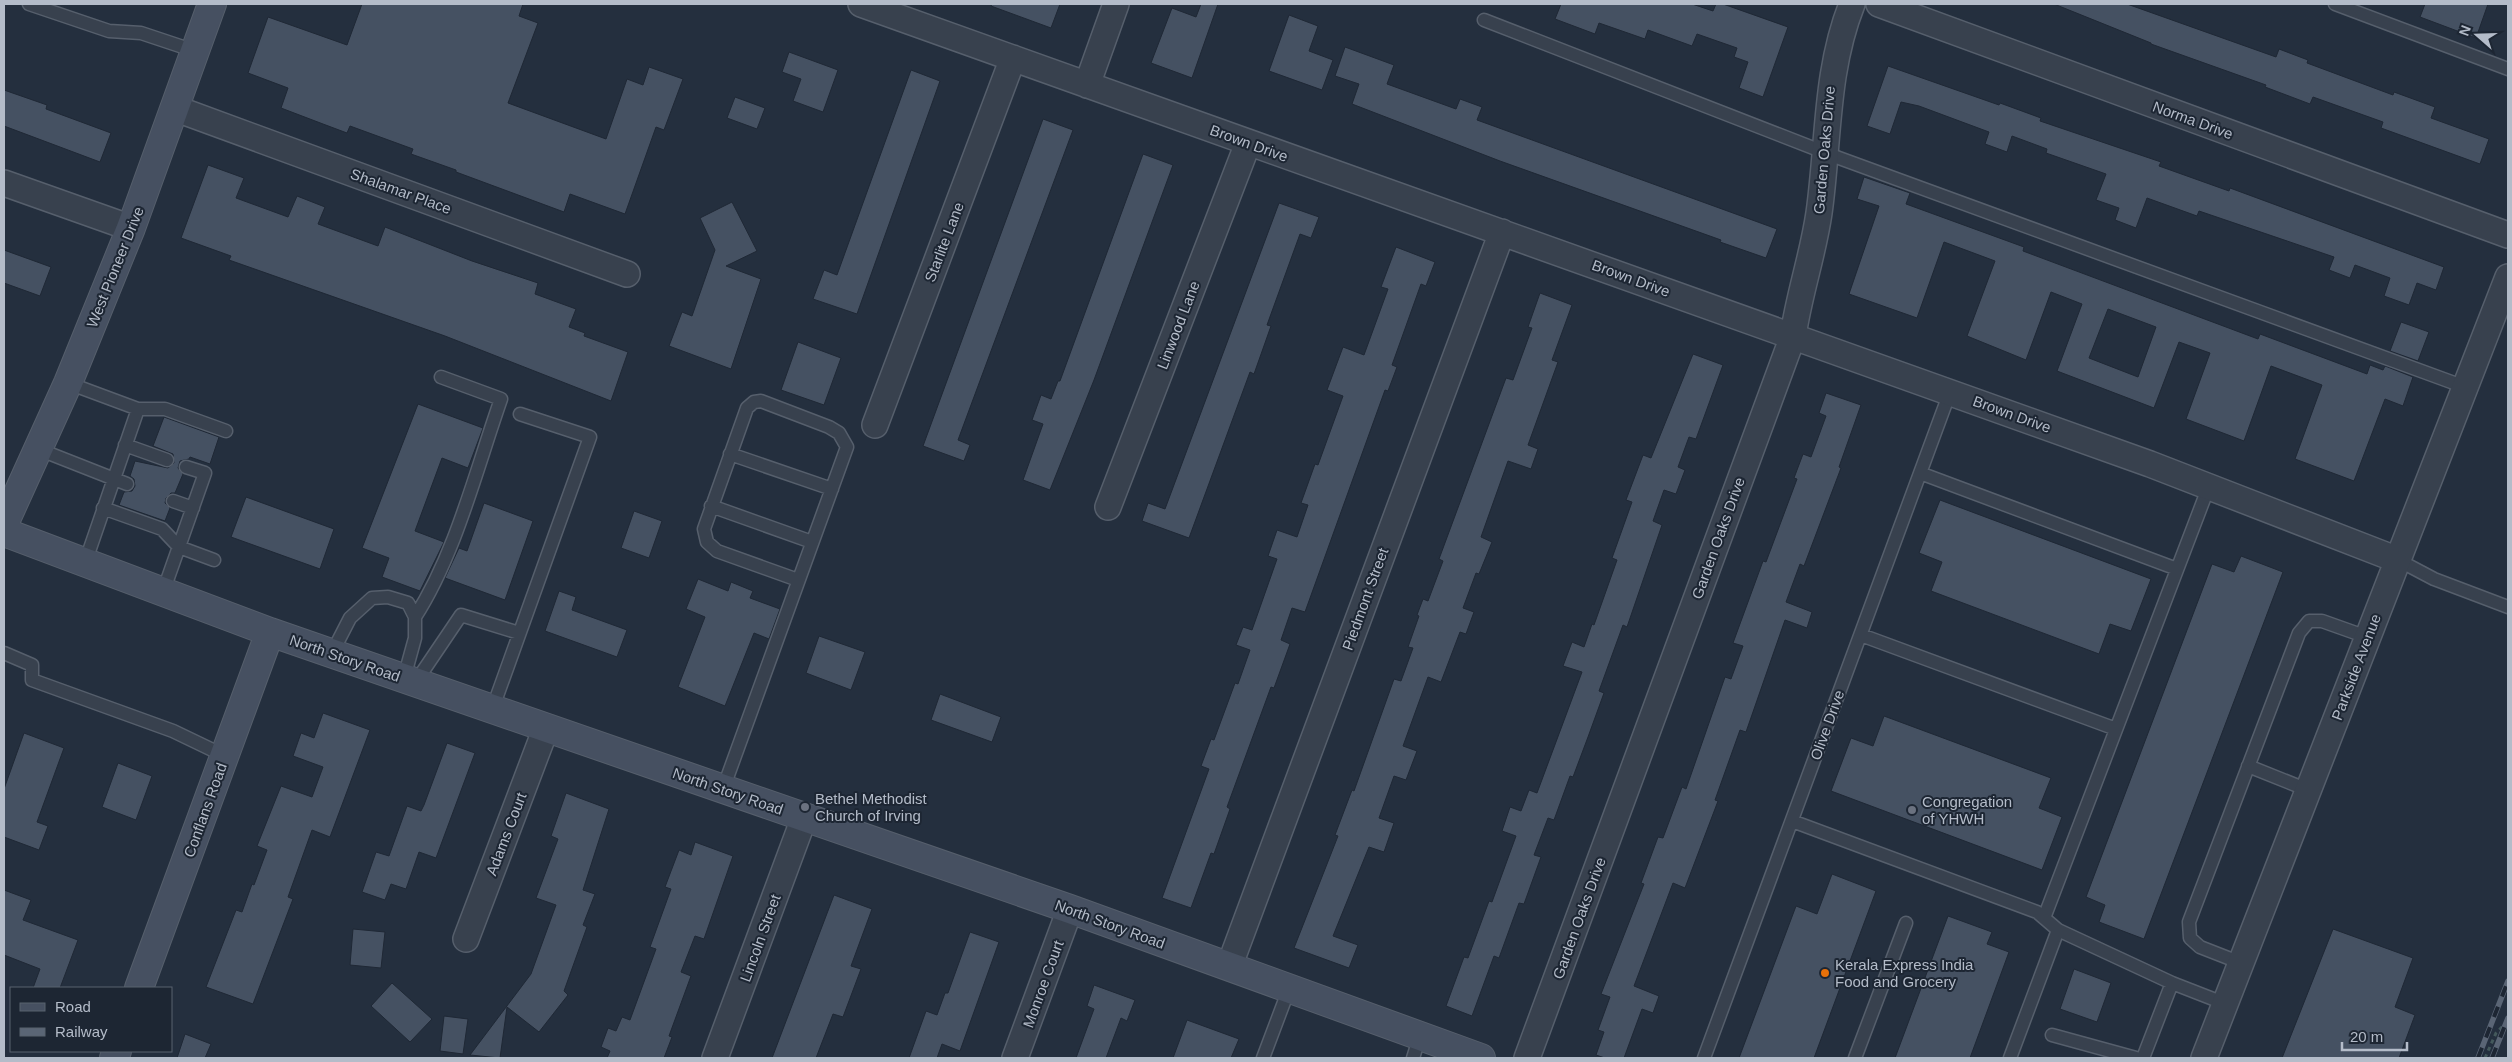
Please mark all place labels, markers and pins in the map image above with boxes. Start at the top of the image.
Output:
place label: Bethel Methodist Church of Irving [815,790,928,824]
place label: Congregation of YHWH [1922,793,2012,827]
marker: Bethel Methodist Church of Irving [799,801,811,813]
marker: Congregation of YHWH [1906,804,1918,816]
place label: Kerala Express India Food and Grocery [1835,956,1974,990]
marker: Kerala Express India Food and Grocery [1819,967,1831,979]

